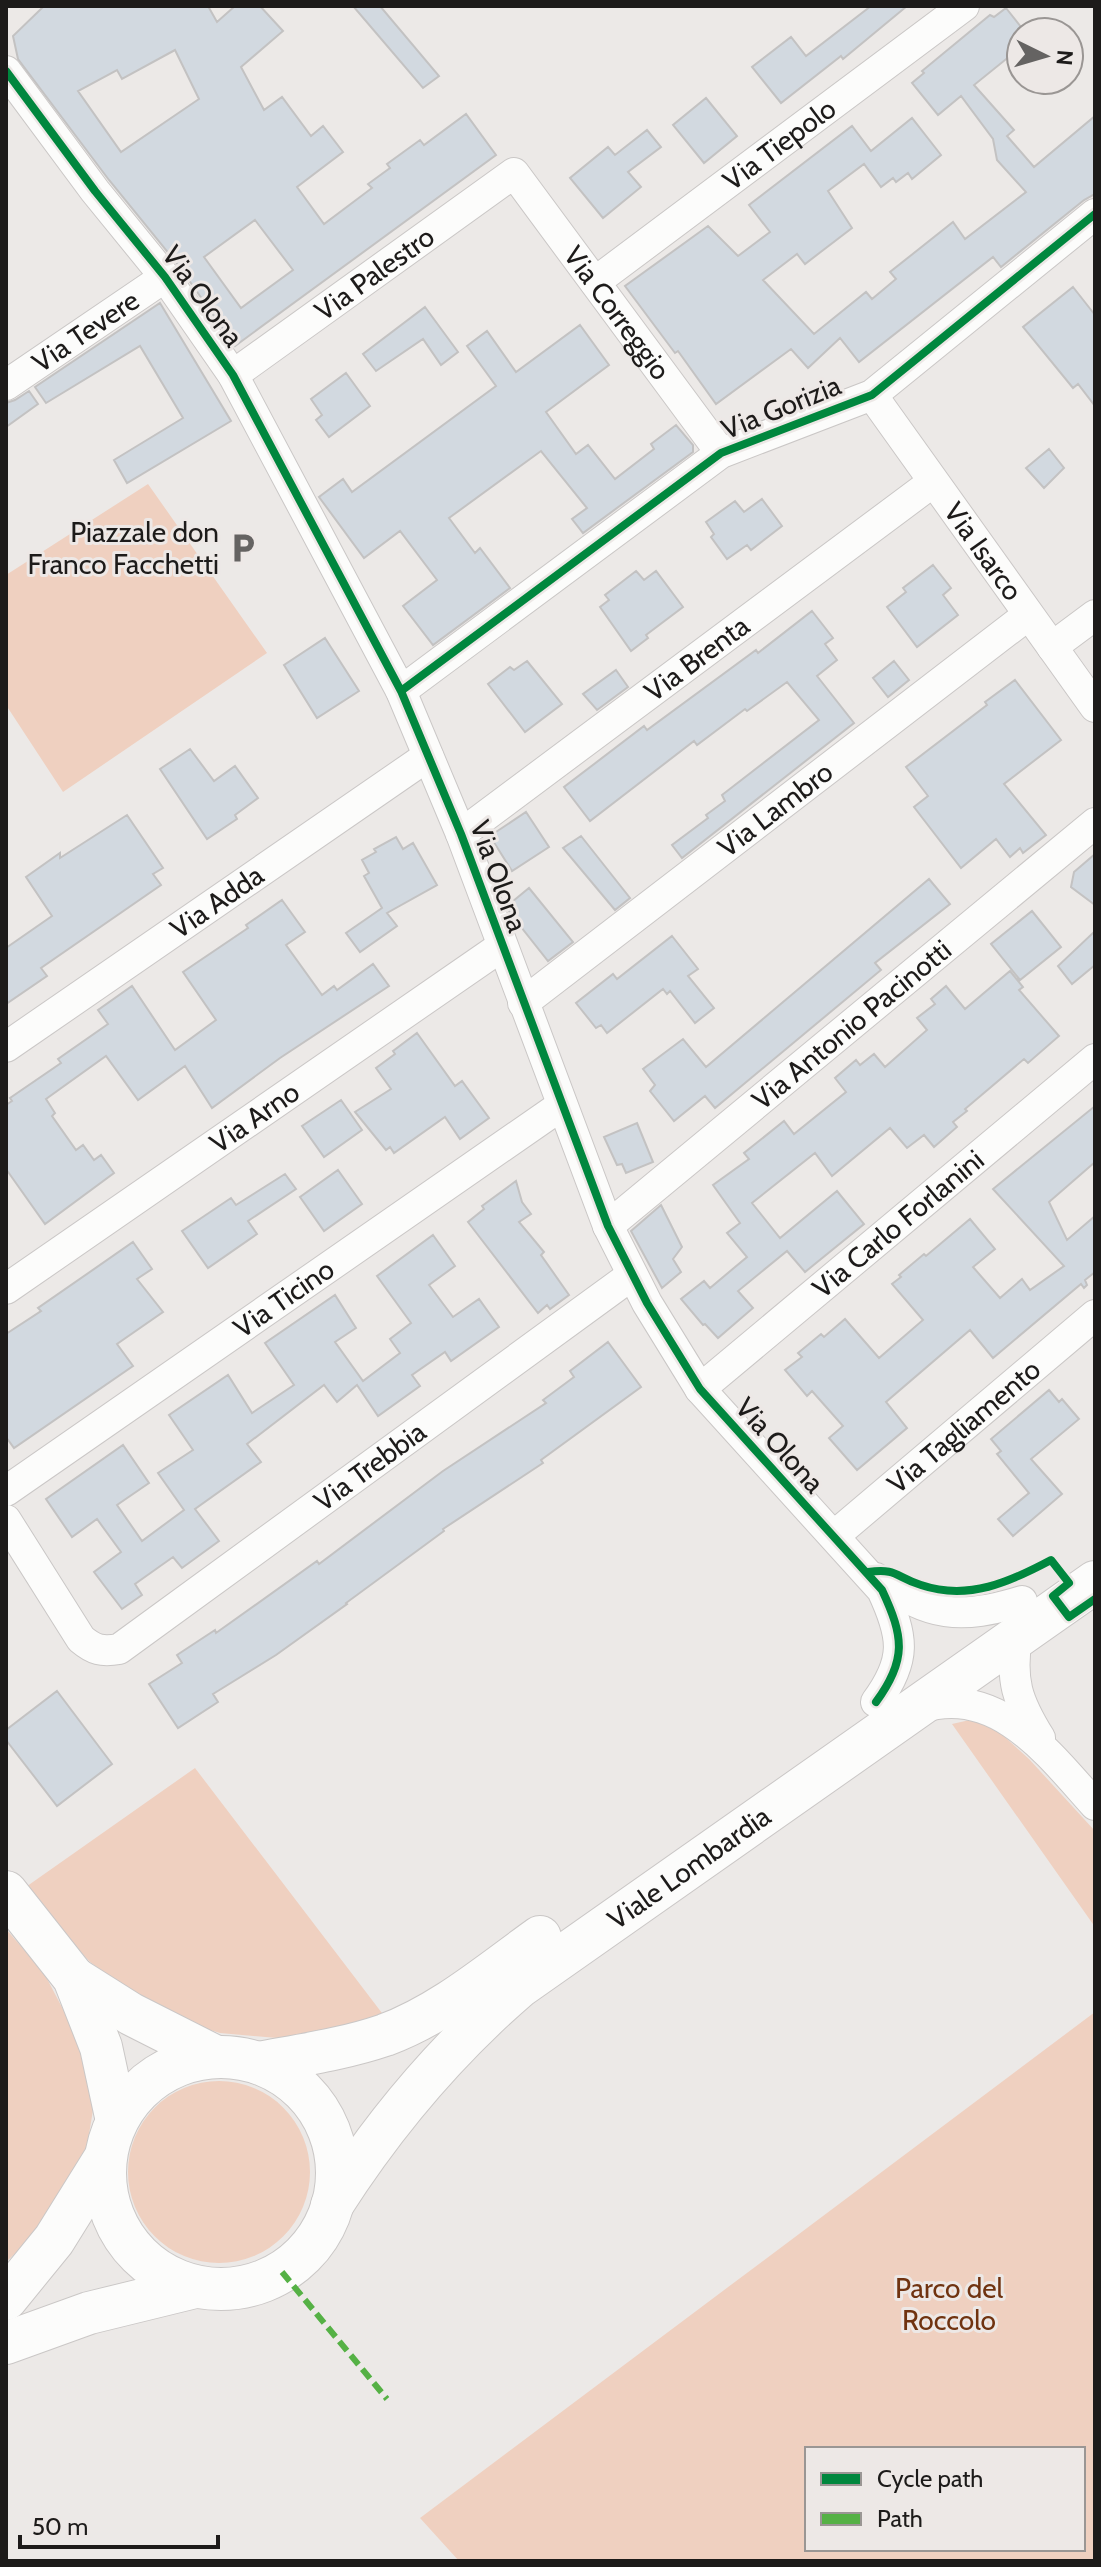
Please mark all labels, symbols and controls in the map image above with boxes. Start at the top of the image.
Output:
north arrow [1005,16,1085,96]
text: N [1050,49,1079,67]
street label: Via Tiepolo [716,91,842,197]
street label: Via Palestro [308,219,441,328]
street label: Via Olona [155,239,251,354]
street label: Via Correggio [557,239,678,386]
street label: Via Tevere [26,283,145,379]
street label: Via Gorizia [716,368,846,446]
street label: Via Isarco [937,496,1030,607]
place label: Piazzale don Franco Facchetti [28,515,219,581]
parking icon: Piazzale don Franco Facchetti [226,531,260,565]
street label: Via Brenta [638,608,756,708]
street label: Via Lambro [711,754,839,864]
street label: Via Olona [463,816,535,937]
street label: Via Adda [164,857,270,946]
street label: Via Antonio Pacinotti [745,932,958,1117]
street label: Via Arno [203,1074,306,1160]
street label: Via Carlo Forlanini [805,1142,991,1305]
street label: Via Ticino [227,1252,340,1345]
street label: Via Tagliamento [880,1352,1047,1500]
street label: Via Olona [728,1390,832,1500]
street label: Via Trebbia [307,1414,433,1518]
street label: Viale Lombardia [601,1798,777,1936]
park label: Parco del Roccolo [895,2271,1004,2337]
legend [805,2447,1085,2551]
text: Cycle path [877,2464,983,2493]
scale bar [20,2499,218,2549]
text: Path [877,2504,923,2533]
text: 50 m [32,2512,88,2541]

